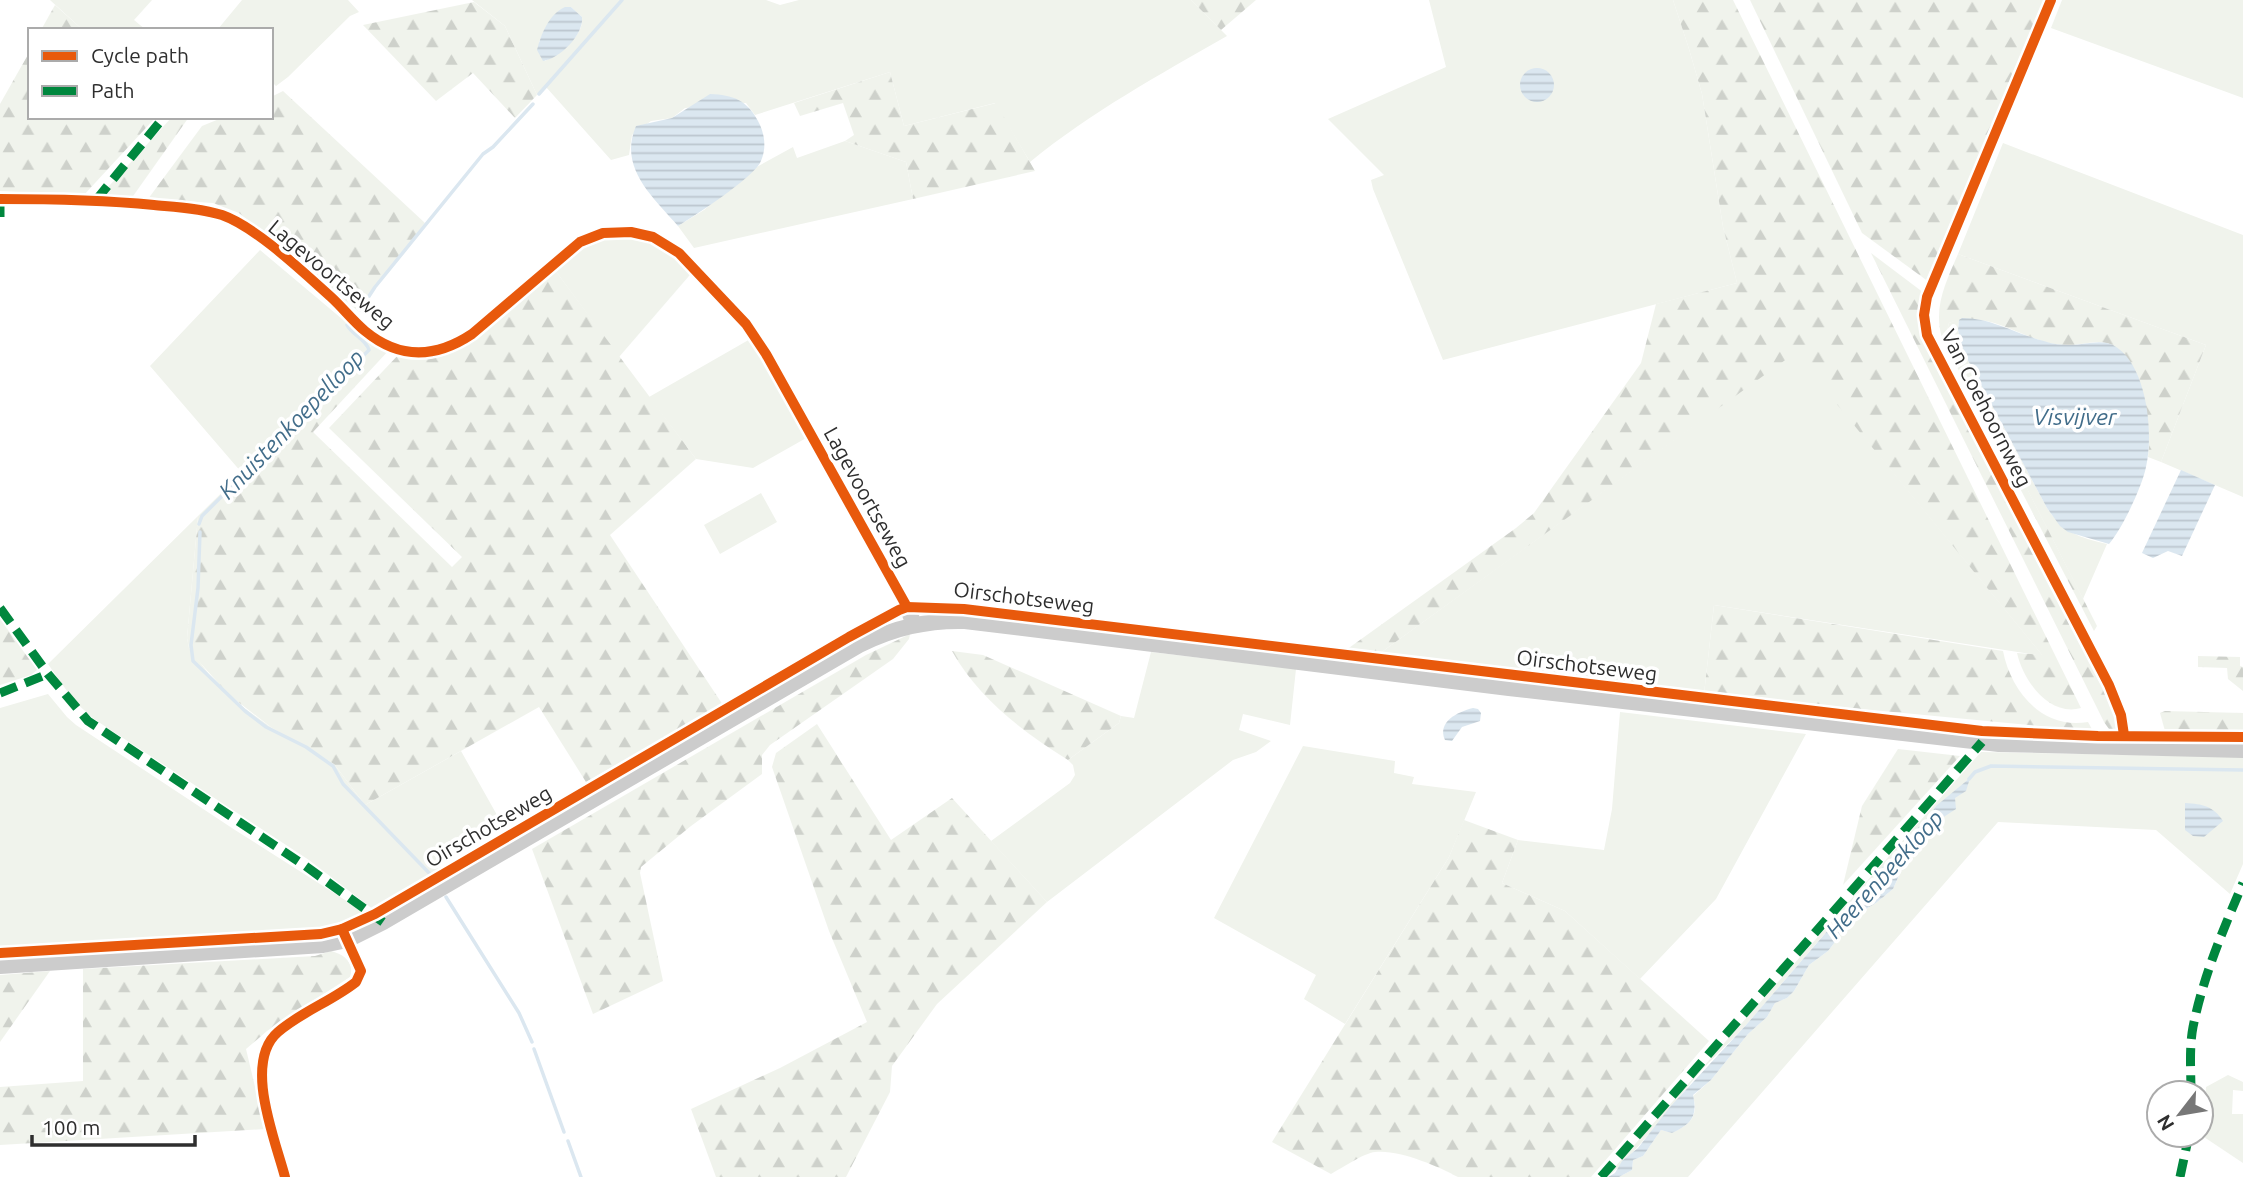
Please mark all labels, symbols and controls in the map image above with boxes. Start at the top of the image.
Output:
legend [28,28,273,119]
text: Cycle path [91,43,189,67]
text: Path [91,78,134,102]
street label: Lagevoortseweg [264,214,400,334]
street label: Van Coehoornweg [1937,325,2037,491]
water label: Knuistenkoepelloop [213,344,369,504]
water label: Visvijver [2033,404,2118,429]
street label: Lagevoortseweg [819,423,917,571]
street label: Oirschotseweg [952,576,1096,618]
street label: Oirschotseweg [1515,644,1659,686]
street label: Oirschotseweg [421,780,555,872]
water label: Heerenbeekloop [1820,805,1948,943]
north arrow [2145,1079,2215,1149]
scale bar [32,1104,194,1148]
text: N [2152,1111,2179,1135]
text: 100 m [42,1115,100,1139]

